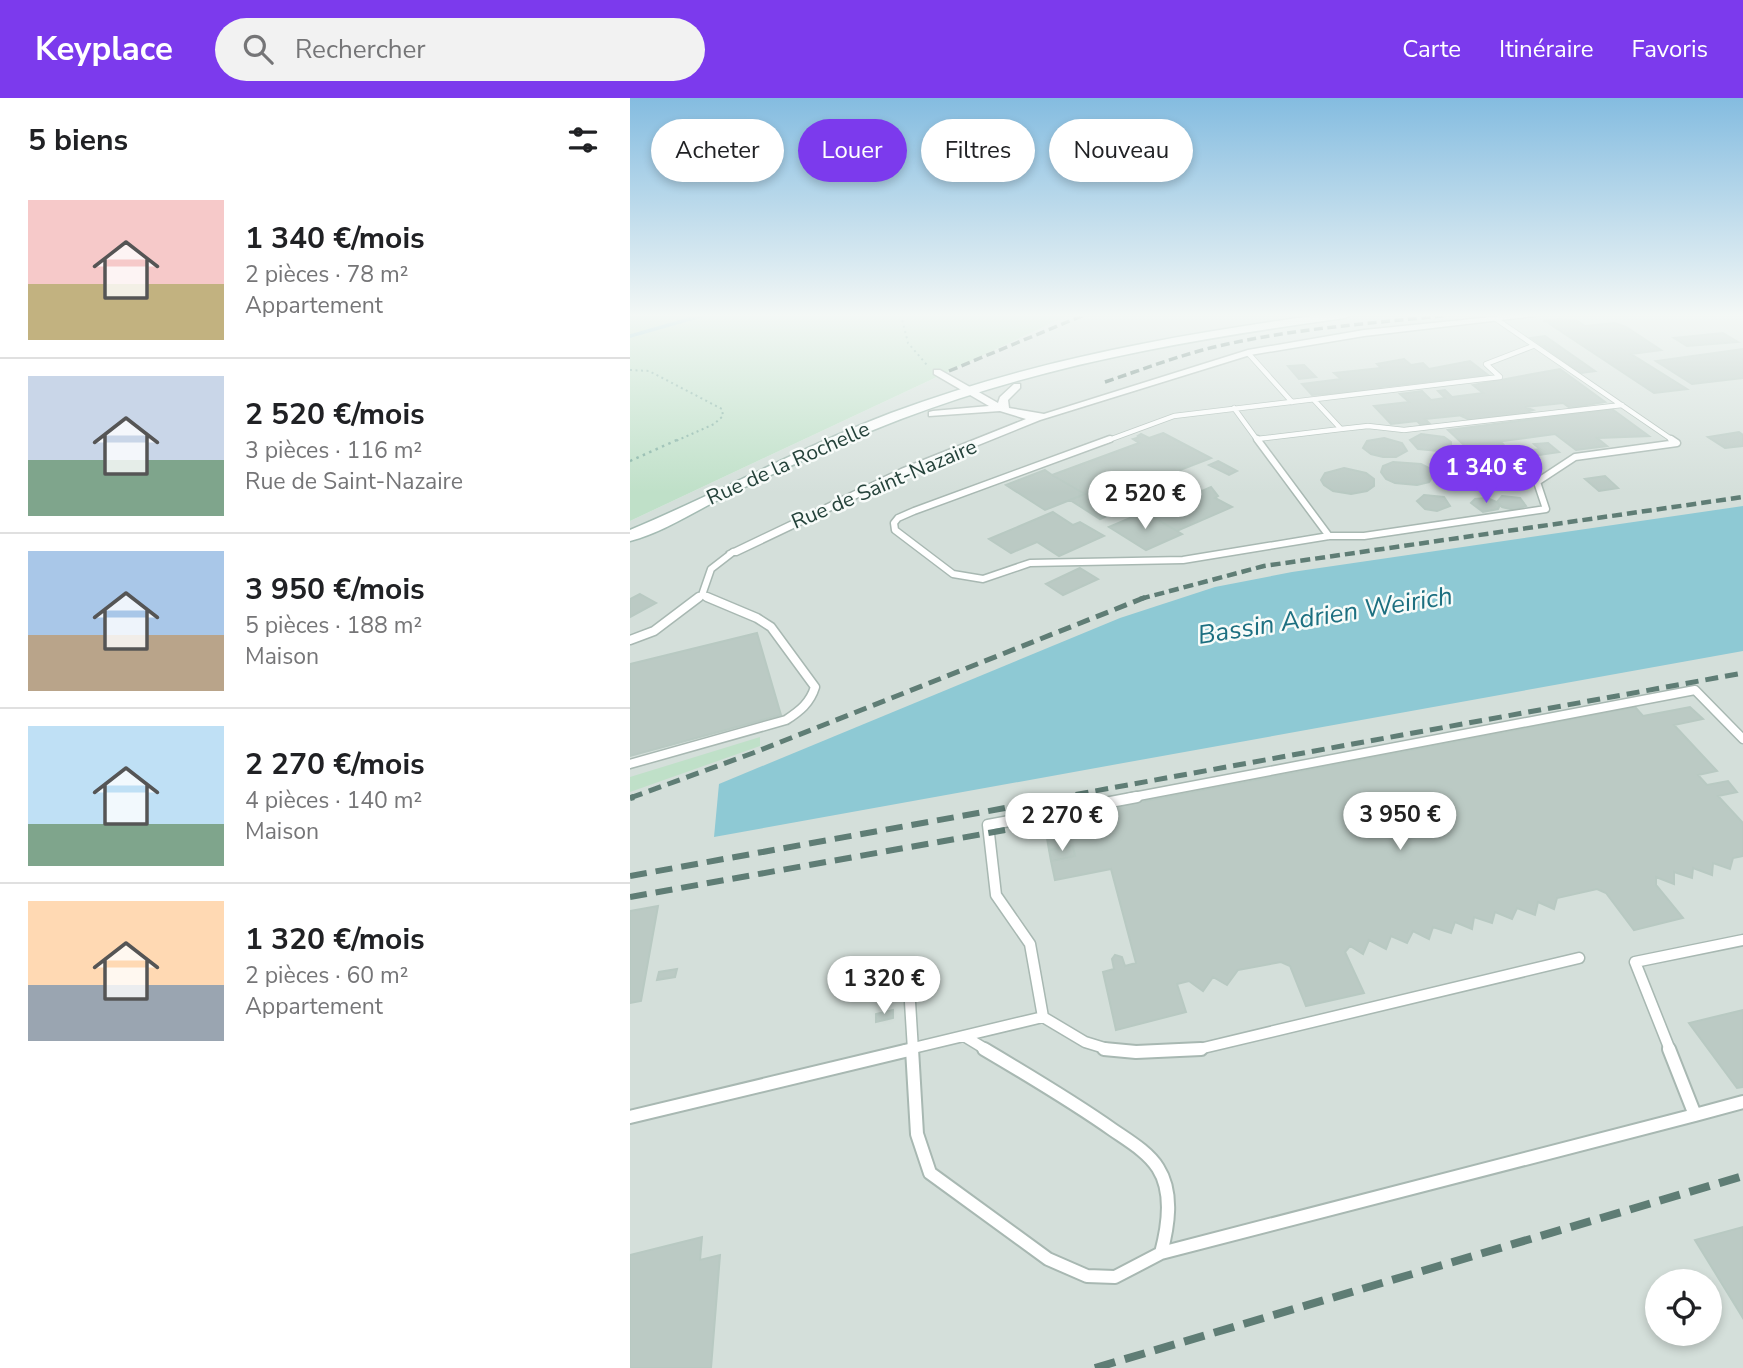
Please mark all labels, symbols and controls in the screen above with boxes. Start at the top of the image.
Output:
search box [215,18,705,81]
text: Keyplace [35,27,173,72]
icon: search [239,30,277,68]
text: Rechercher [295,32,426,67]
text: Carte [1402,33,1461,65]
text: Itinéraire [1499,33,1593,65]
text: Favoris [1631,33,1708,65]
chip: Acheter [651,119,784,182]
chip: Louer [798,119,907,182]
chip: Filtres [921,119,1035,182]
chip: Nouveau [1049,119,1193,182]
text: 5 biens [28,120,128,161]
icon: filters [564,121,602,159]
text: 1 340 €/mois [245,218,425,259]
icon: home [84,228,168,312]
text: 2 pièces · 78 m² [245,259,408,290]
text: Appartement [245,290,383,321]
text: 2 520 €/mois [245,394,425,435]
icon: home [84,404,168,488]
street label: Rue de la Rochelle [702,414,874,512]
street label: Rue de Saint-Nazaire [787,432,981,536]
text: 3 pièces · 116 m² [245,435,422,466]
pin: 1 340 € [1421,446,1551,505]
text: 1 340 € [1445,452,1527,483]
text: Rue de Saint-Nazaire [245,466,463,497]
pin: 2 520 € [1080,472,1210,531]
text: 2 520 € [1104,478,1186,509]
text: 3 950 €/mois [245,569,425,610]
water label: Bassin Adrien Weirich [1195,578,1455,653]
icon: home [84,579,168,663]
text: 5 pièces · 188 m² [245,610,422,641]
text: Maison [245,641,319,672]
text: 2 270 €/mois [245,744,425,785]
icon: home [84,754,168,838]
text: 4 pièces · 140 m² [245,785,422,816]
pin: 3 950 € [1335,792,1465,852]
pin: 2 270 € [997,794,1127,853]
text: 3 950 € [1359,799,1441,830]
text: 2 270 € [1021,800,1103,831]
text: Maison [245,816,319,847]
text: 1 320 €/mois [245,919,425,960]
icon: home [84,929,168,1013]
pin: 1 320 € [819,956,949,1016]
text: 2 pièces · 60 m² [245,960,408,991]
text: 1 320 € [843,963,925,994]
text: Appartement [245,991,383,1022]
map controls [1645,1269,1722,1346]
button: locate [1645,1269,1722,1346]

